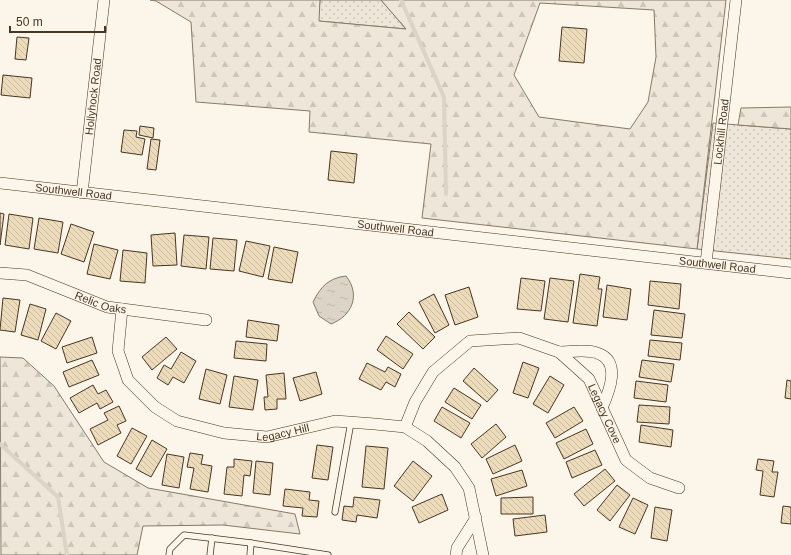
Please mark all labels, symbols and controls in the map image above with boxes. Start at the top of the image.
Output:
scale bar [10,8,105,34]
text: 50 m [16,15,43,29]
street label: Hollyhock Road [83,58,103,136]
street label: Lockhill Road [711,98,731,165]
street label: Southwell Road [35,181,113,202]
street label: Southwell Road [356,218,434,238]
street label: Southwell Road [678,254,756,275]
street label: Relic Oaks [73,289,127,316]
street label: Legacy Cove [586,382,624,445]
street label: Legacy Hill [256,421,310,443]

